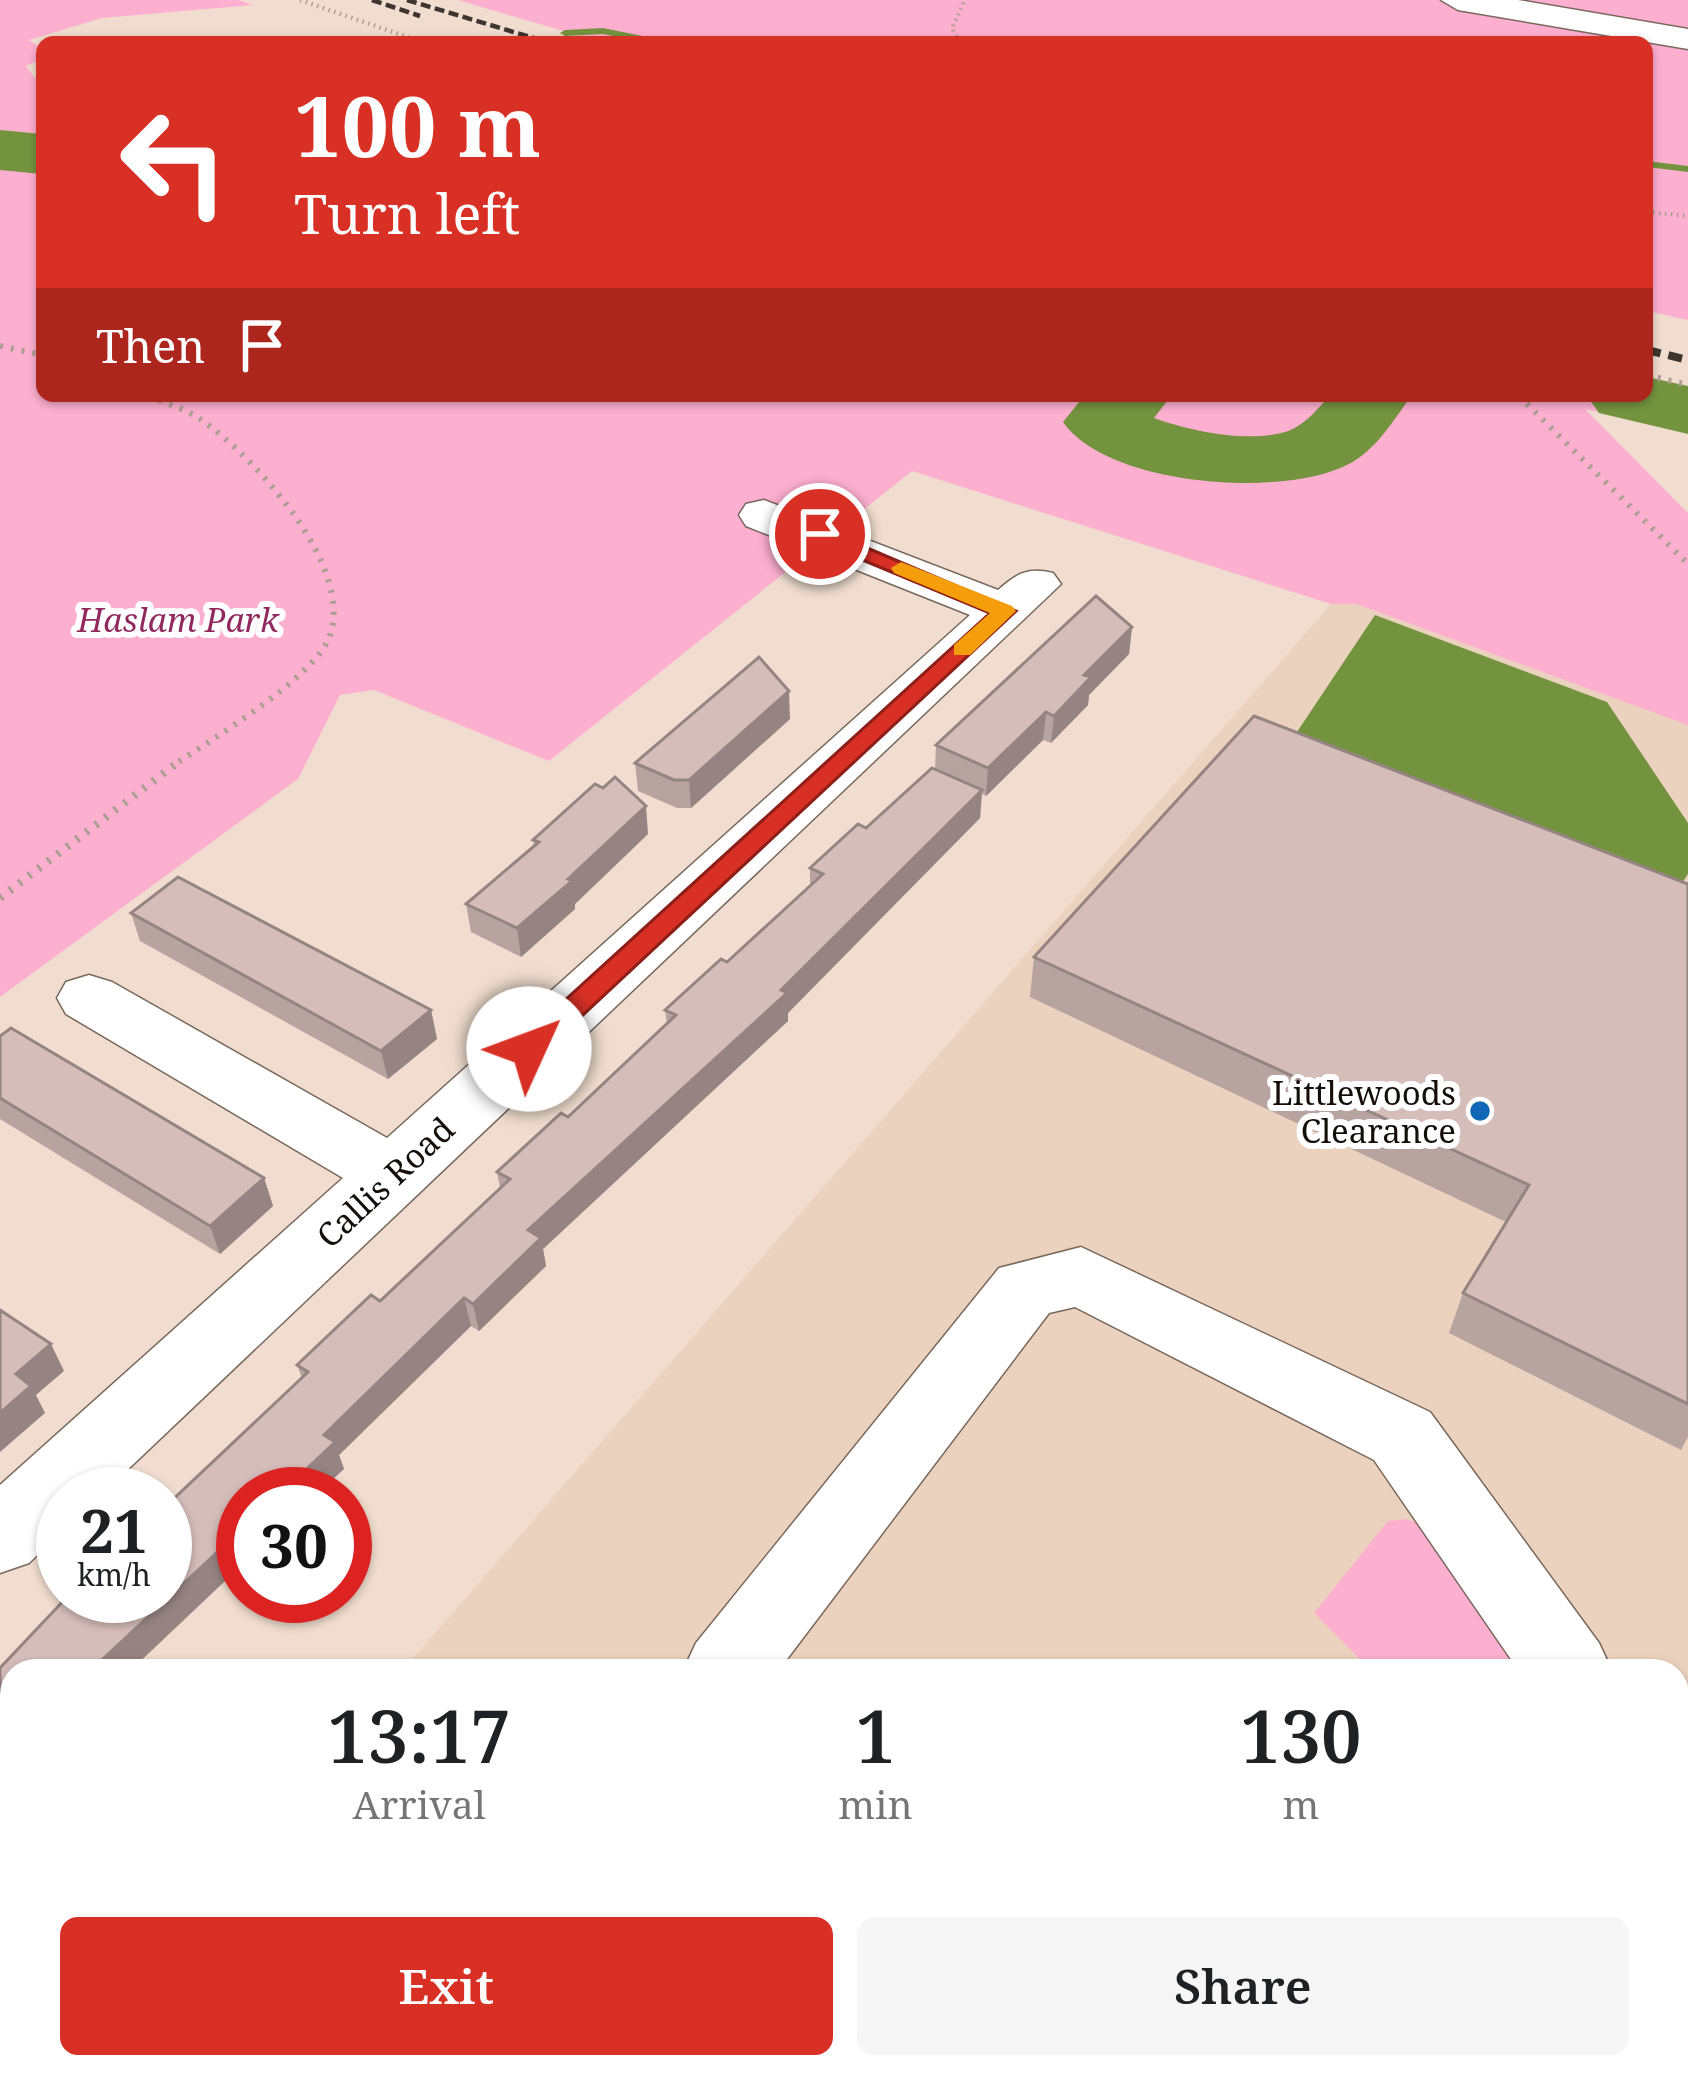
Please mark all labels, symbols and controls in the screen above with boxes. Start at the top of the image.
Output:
text: 100 m [294,67,541,182]
icon: left [96,84,252,240]
text: Turn left [294,176,520,250]
icon: arrive [229,312,295,378]
text: Then [96,315,205,376]
pin [769,483,871,585]
icon: arrive [787,501,853,567]
park label: Haslam Park [76,597,280,642]
position arrow [466,986,592,1112]
place label: Littlewoods Clearance [1272,1070,1456,1153]
marker: Littlewoods Clearance [1467,1098,1493,1124]
street label: Callis Road [306,1107,464,1257]
speed limit sign: 30 [216,1467,372,1623]
text: 21 [80,1489,148,1571]
text: km/h [77,1554,151,1595]
text: 13:17 [327,1686,511,1784]
text: 1 [855,1686,896,1784]
text: 130 [1240,1686,1362,1784]
text: Arrival [352,1777,486,1830]
text: min [838,1777,913,1830]
text: m [1282,1777,1319,1830]
button: Exit [60,1917,833,2055]
button: Share [857,1917,1629,2055]

